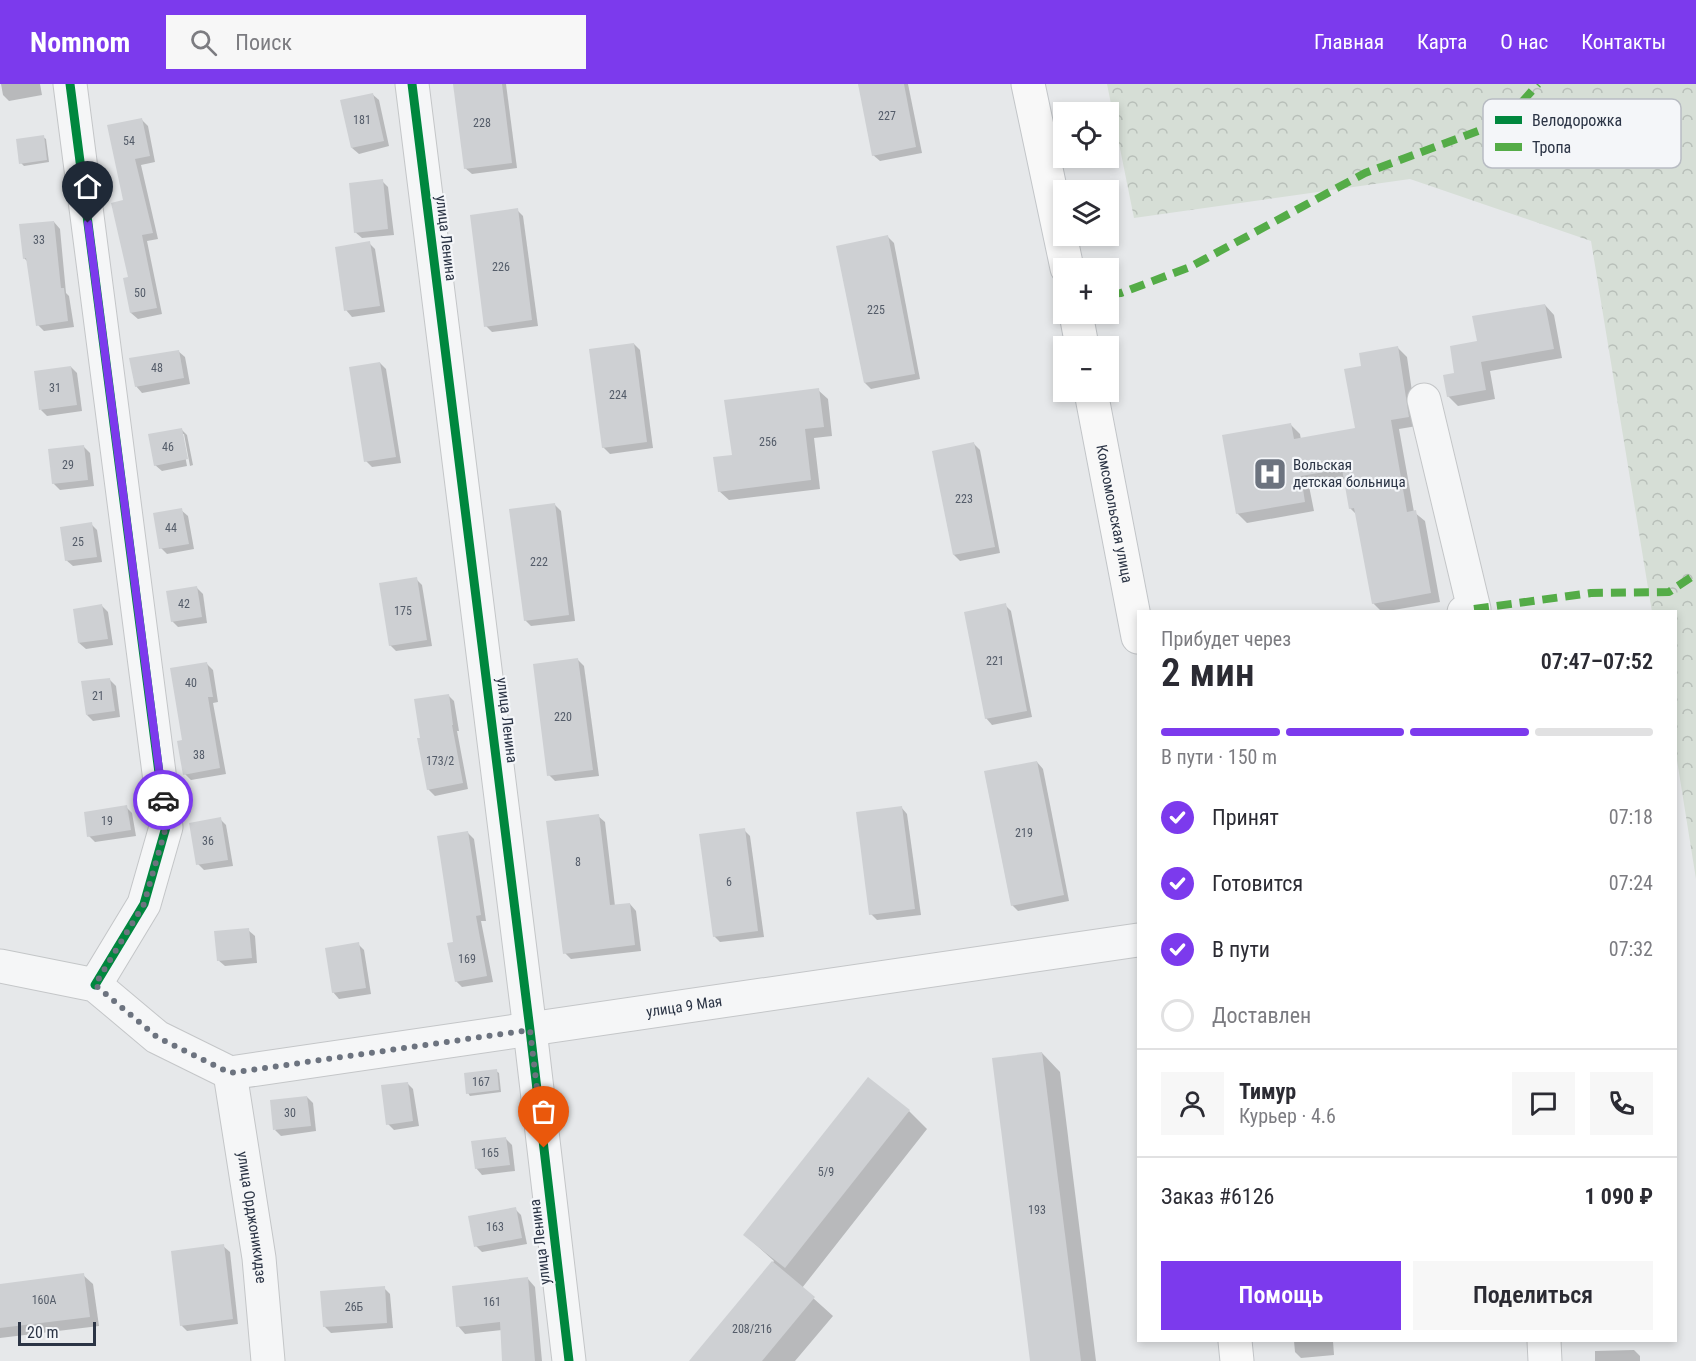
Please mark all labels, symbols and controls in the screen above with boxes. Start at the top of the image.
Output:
search box [166,15,586,69]
text: Nomnom [30,26,130,59]
icon: search [187,26,220,59]
text: Поиск [235,30,292,55]
text: Главная [1314,30,1384,54]
text: Карта [1417,30,1467,54]
text: О нас [1500,30,1548,54]
text: Контакты [1581,30,1666,54]
legend [1483,99,1681,168]
map controls [1053,102,1119,402]
button: locate [1053,102,1119,168]
house number: 227 [878,109,896,123]
text: Велодорожка [1532,111,1622,130]
house number: 181 [353,113,371,127]
house number: 228 [473,116,491,130]
house number: 54 [123,134,135,148]
text: Тропа [1532,138,1571,157]
pin [62,161,113,223]
icon: home [71,170,104,203]
button: layers [1053,180,1119,246]
street label: улица Ленина [432,194,460,282]
house number: 33 [33,233,45,247]
button: + [1053,258,1119,324]
house number: 226 [492,260,510,274]
house number: 50 [134,286,146,300]
house number: 225 [867,303,885,317]
button: − [1053,336,1119,402]
house number: 48 [151,361,163,375]
house number: 31 [49,381,61,395]
house number: 224 [609,388,627,402]
house number: 256 [759,435,777,449]
house number: 46 [162,440,174,454]
street label: Комсомольская улица [1092,443,1136,584]
hospital icon: Вольская детская больница [1252,456,1288,492]
place label: Вольская детская больница [1293,456,1406,491]
house number: 29 [62,458,74,472]
house number: 223 [955,492,973,506]
house number: 44 [165,521,177,535]
house number: 25 [72,535,84,549]
house number: 222 [530,555,548,569]
house number: 42 [178,597,190,611]
house number: 175 [394,604,412,618]
text: Прибудет через [1161,627,1291,651]
text: 07:47–07:52 [1541,649,1653,674]
text: 2 мин [1161,650,1254,696]
house number: 221 [986,654,1004,668]
house number: 40 [185,676,197,690]
street label: улица Ленина [493,676,521,764]
house number: 21 [92,689,104,703]
house number: 220 [554,710,572,724]
text: В пути · 150 m [1161,745,1277,769]
house number: 38 [193,748,205,762]
house number: 173/2 [426,754,454,768]
courier [133,770,193,830]
icon: car [147,784,180,817]
icon: check [1161,801,1194,834]
text: Принят [1212,805,1279,830]
text: 07:18 [1609,805,1653,829]
house number: 19 [101,814,113,828]
house number: 219 [1015,826,1033,840]
house number: 36 [202,834,214,848]
house number: 8 [575,855,581,869]
icon: check [1161,867,1194,900]
text: Готовится [1212,871,1303,896]
text: 07:24 [1609,871,1653,895]
house number: 6 [726,875,732,889]
icon: check [1161,933,1194,966]
text: В пути [1212,937,1270,962]
text: 07:32 [1609,937,1653,961]
house number: 169 [458,952,476,966]
street label: улица 9 Мая [645,992,723,1021]
text: Доставлен [1212,1003,1311,1028]
button: person [1161,1072,1224,1135]
button: chat [1512,1072,1575,1135]
button: phone [1590,1072,1653,1135]
house number: 167 [472,1075,490,1089]
text: Тимур [1239,1079,1296,1104]
pin [518,1086,569,1148]
icon: bag [527,1095,560,1128]
text: Курьер · 4.6 [1239,1104,1336,1128]
house number: 30 [284,1106,296,1120]
house number: 165 [481,1146,499,1160]
street label: улица Орджоникидзе [233,1150,270,1284]
house number: 5/9 [818,1165,834,1179]
text: Заказ #6126 [1161,1184,1274,1209]
text: 1 090 ₽ [1585,1184,1653,1209]
street label: улица Ленина [526,1198,554,1286]
house number: 193 [1028,1203,1046,1217]
house number: 163 [486,1220,504,1234]
button: Помощь [1161,1261,1401,1330]
button: Поделиться [1413,1261,1653,1330]
house number: 160А [32,1293,56,1307]
house number: 161 [483,1295,501,1309]
house number: 26Б [345,1300,364,1314]
scale bar [18,1319,96,1346]
house number: 208/216 [732,1322,772,1336]
text: 20 m [27,1323,59,1342]

